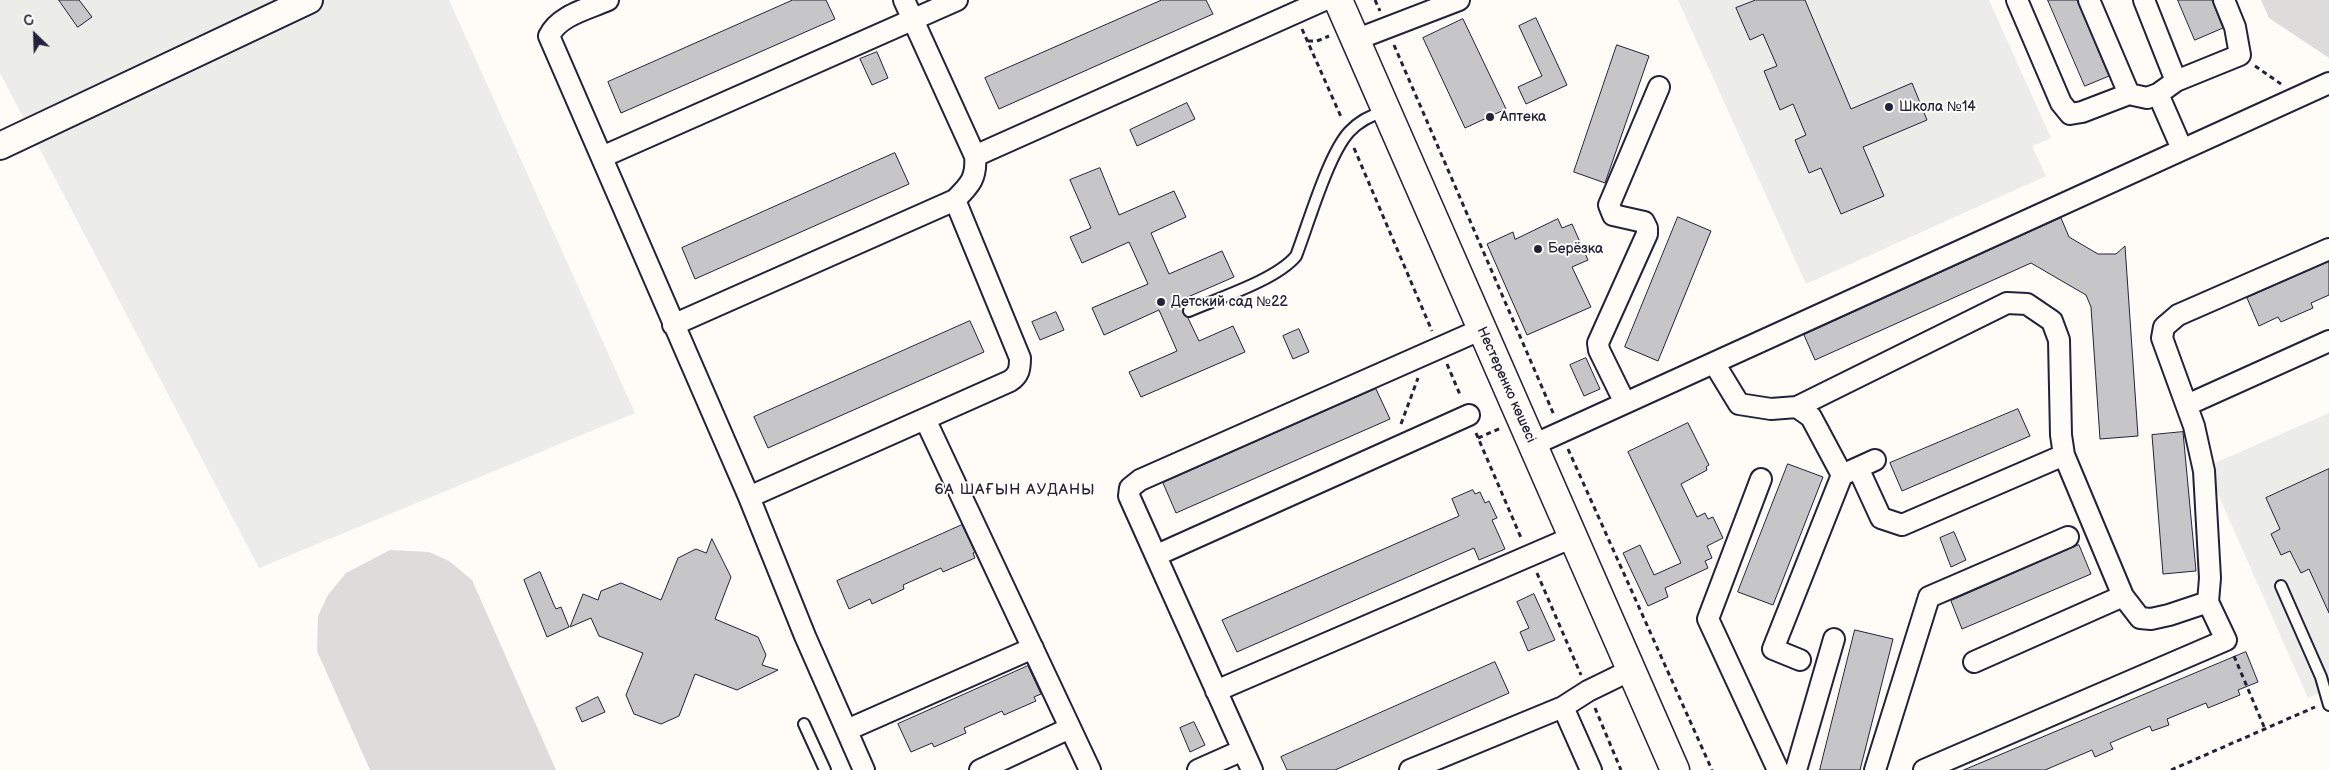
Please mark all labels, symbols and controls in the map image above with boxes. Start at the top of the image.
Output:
north arrow [10,10,60,60]
text: С [21,11,37,31]
place label: Школа №14 [1899,99,1976,115]
marker: Школа №14 [1883,101,1895,113]
place label: Аптека [1500,109,1546,125]
marker: Аптека [1484,111,1496,123]
place label: Берёзка [1548,241,1603,257]
marker: Берёзка [1532,243,1544,255]
place label: Детский сад №22 [1171,294,1288,310]
marker: Детский сад №22 [1155,296,1167,308]
street label: Нестеренко көшесі [1473,324,1539,446]
district label: 6А ШАҒЫН АУДАНЫ [933,481,1097,499]

